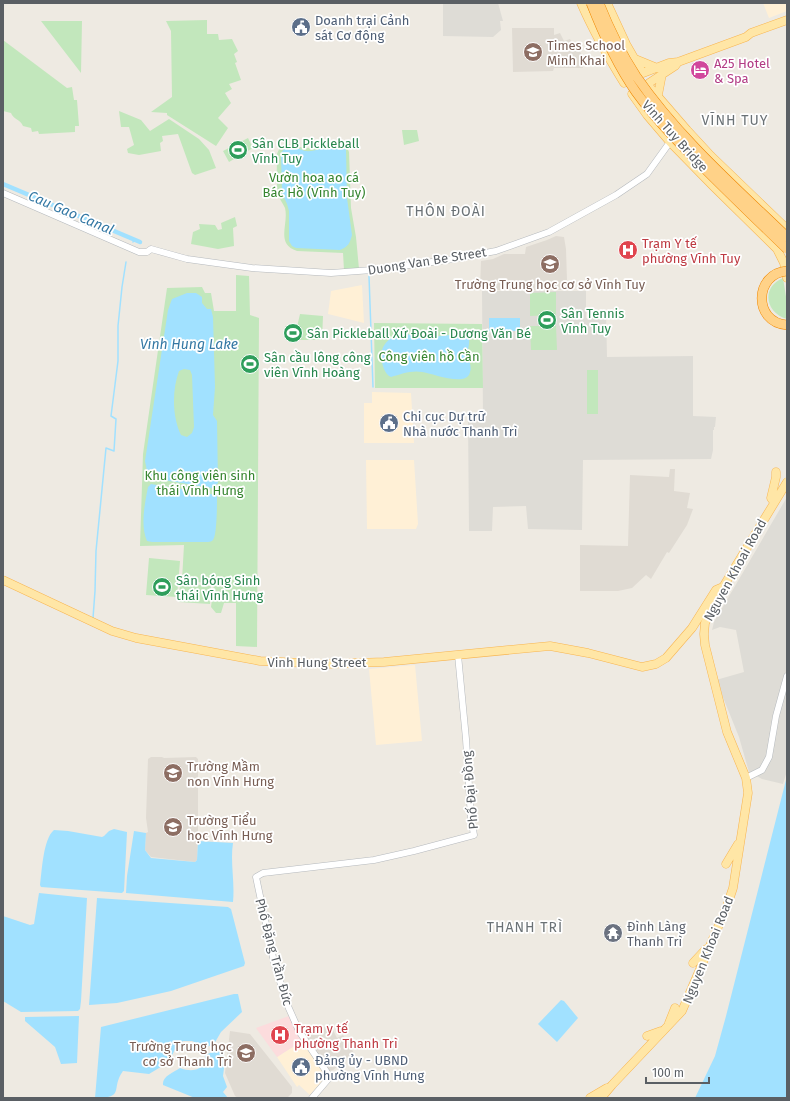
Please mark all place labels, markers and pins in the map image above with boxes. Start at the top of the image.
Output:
place label: Doanh trại Cảnh sát Cơ động [315,13,409,43]
public building icon: Doanh trại Cảnh sát Cơ động [290,16,312,38]
place label: Times School Minh Khai [547,38,625,68]
school or university icon: Times School Minh Khai [522,41,544,63]
place label: A25 Hotel & Spa [714,56,770,86]
hotel icon: A25 Hotel & Spa [689,59,711,81]
place label: Sân CLB Pickleball Vĩnh Tuy [252,136,360,166]
sports icon: Sân CLB Pickleball Vĩnh Tuy [227,139,249,161]
place label: Trạm Y tế phường Vĩnh Tuy [642,236,741,266]
hospital icon: Trạm Y tế phường Vĩnh Tuy [617,239,639,261]
school or university icon: Trường Trung học cơ sở Vĩnh Tuy [539,253,561,275]
place label: Trường Trung học cơ sở Vĩnh Tuy [455,277,646,292]
place label: Sân Tennis Vĩnh Tuy [561,306,624,336]
sports icon: Sân Tennis Vĩnh Tuy [536,309,558,331]
sports icon: Sân Pickleball Xứ Đoài - Dương Văn Bé [282,322,304,344]
place label: Sân Pickleball Xứ Đoài - Dương Văn Bé [307,326,531,341]
place label: Sân cầu lông công viên Vĩnh Hoàng [264,350,371,380]
sports icon: Sân cầu lông công viên Vĩnh Hoàng [239,353,261,375]
place label: Chi cục Dự trữ Nhà nước Thanh Trì [403,409,518,439]
public building icon: Chi cục Dự trữ Nhà nước Thanh Trì [378,412,400,434]
place label: Sân bóng Sinh thái Vĩnh Hưng [176,573,263,603]
sports icon: Sân bóng Sinh thái Vĩnh Hưng [151,576,173,598]
place label: Trường Mầm non Vĩnh Hưng [187,759,274,789]
school or university icon: Trường Mầm non Vĩnh Hưng [162,762,184,784]
place label: Trường Tiểu học Vĩnh Hưng [187,812,273,843]
school or university icon: Trường Tiểu học Vĩnh Hưng [162,816,184,838]
place label: Đình Làng Thanh Trì [627,919,686,949]
temple icon: Đình Làng Thanh Trì [602,922,624,944]
place label: Trạm y tế phường Thanh Trì [294,1021,398,1051]
hospital icon: Trạm y tế phường Thanh Trì [269,1024,291,1046]
place label: Trường Trung học cơ sở Thanh Trì [129,1039,232,1069]
school or university icon: Trường Trung học cơ sở Thanh Trì [235,1042,257,1064]
place label: Đảng ủy - UBND phường Vĩnh Hưng [315,1053,424,1083]
public building icon: Đảng ủy - UBND phường Vĩnh Hưng [290,1056,312,1078]

